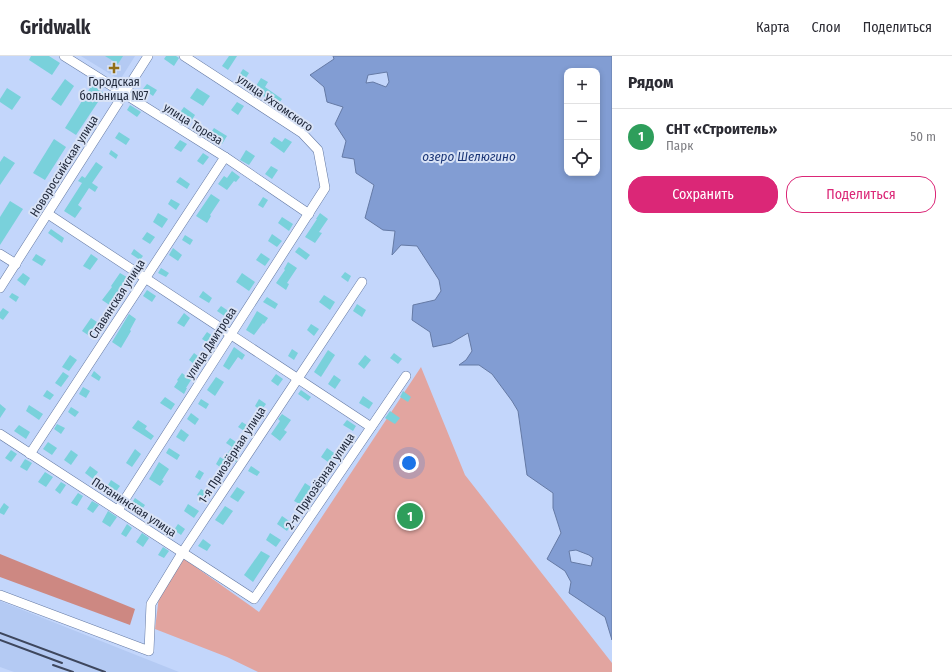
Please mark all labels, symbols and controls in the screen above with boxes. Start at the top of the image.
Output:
text: Gridwalk [20,16,90,39]
text: Карта [756,19,790,36]
text: Слои [812,19,841,36]
text: Поделиться [863,19,932,36]
marker: Городская больница №7 [108,62,120,74]
map controls [564,68,600,176]
button: + [564,68,600,104]
street label: улица Ухтомского [234,72,316,134]
text: Рядом [628,72,673,93]
place label: Городская больница №7 [80,75,149,103]
street label: улица Тореза [161,100,225,148]
button: − [564,104,600,140]
street label: Новороссийская улица [27,113,101,219]
text: СНТ «Строитель» [666,120,777,138]
text: 1 [638,129,644,144]
text: 50 m [910,129,936,144]
text: Парк [666,138,693,153]
button: locate [564,140,600,176]
water label: озеро Шелюгино [422,149,516,164]
button: Сохранить [628,176,778,213]
button: Поделиться [786,176,936,213]
street label: Славянская улица [86,257,148,341]
street label: улица Дмитрова [183,304,239,381]
street label: 1-я Приозёрная улица [195,404,269,506]
street label: 2-я Приозёрная улица [283,430,357,532]
your location [399,453,419,473]
street label: Потанинская улица [89,474,179,540]
pin: 1 [397,501,423,531]

